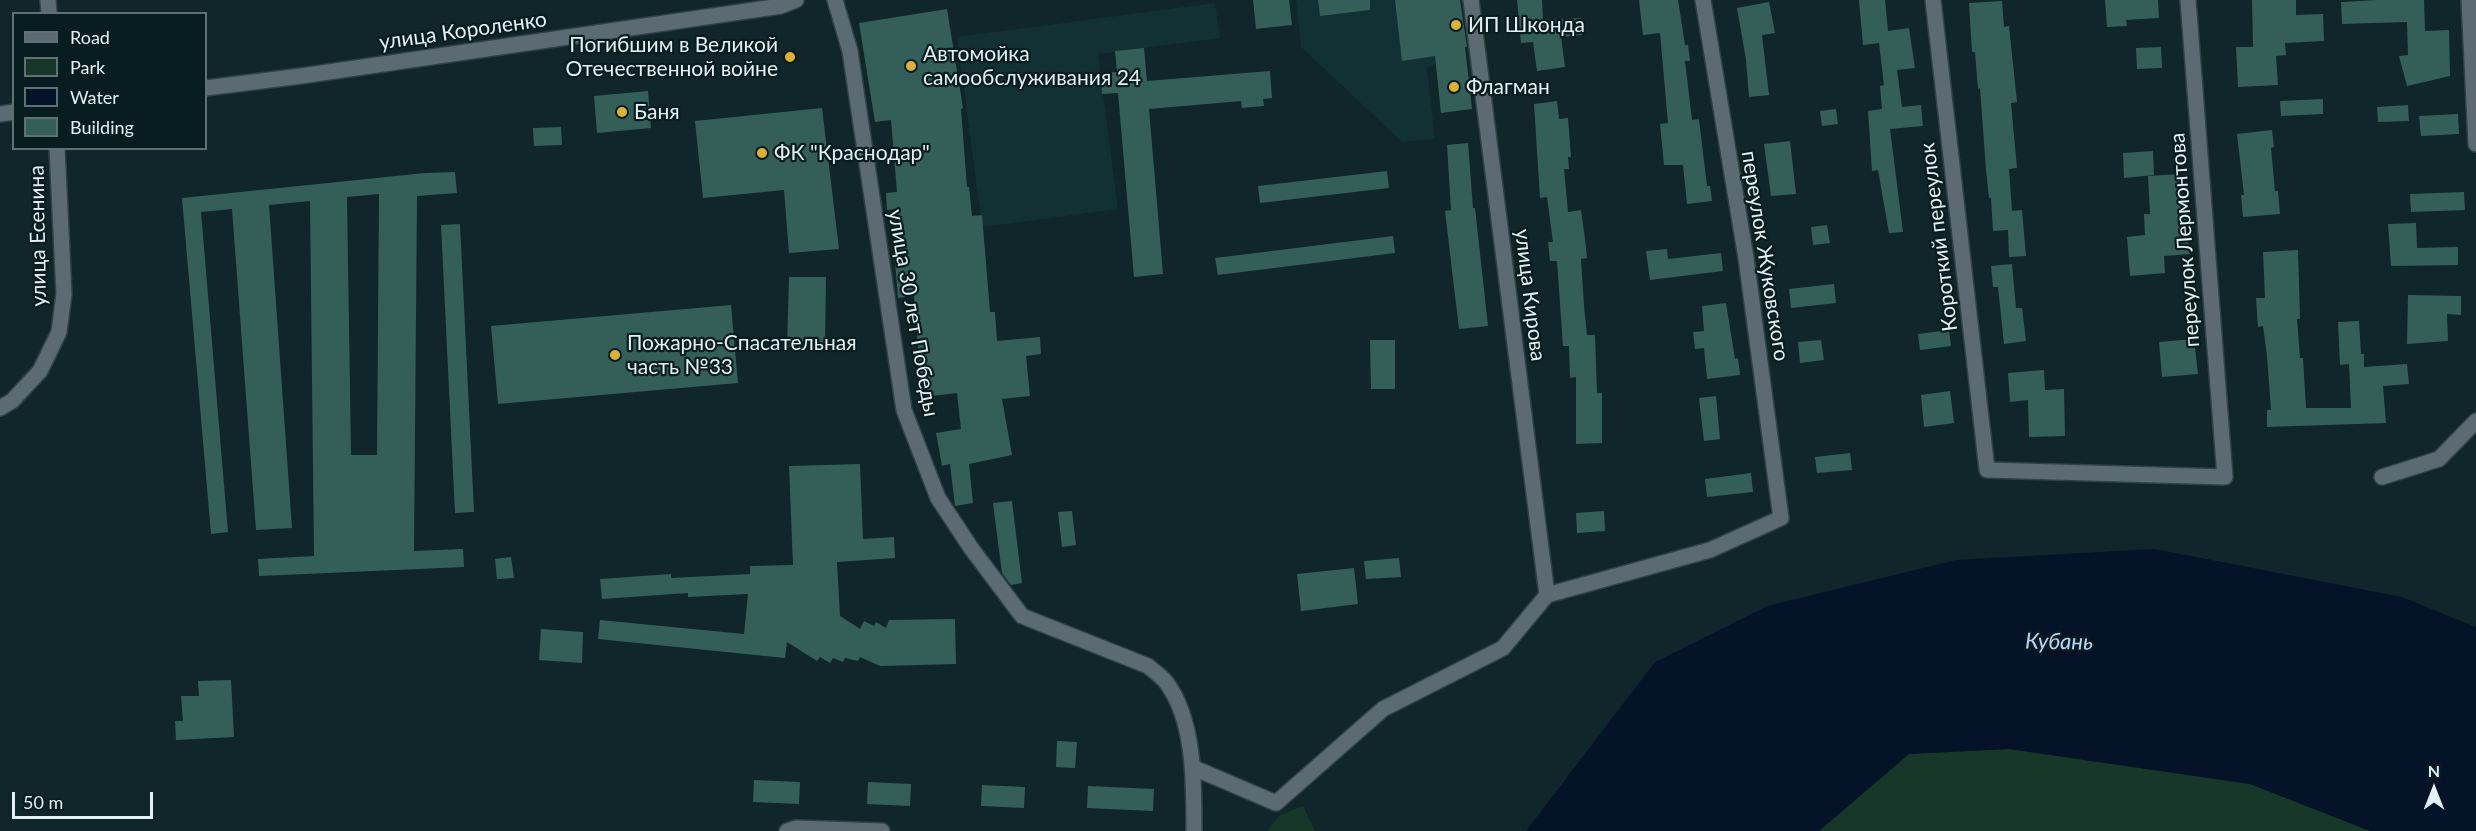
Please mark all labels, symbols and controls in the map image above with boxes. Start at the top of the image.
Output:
street label: улица Короленко [378,7,548,55]
legend [12,12,207,150]
place label: ИП Шконда [1468,12,1585,38]
marker: ИП Шконда [1449,18,1463,32]
text: Road [70,26,110,48]
place label: Погибшим в Великой Отечественной войне [566,32,778,82]
place label: Автомойка самообслуживания 24 [923,41,1141,91]
marker: Погибшим в Великой Отечественной войне [783,50,797,64]
text: Park [70,56,105,78]
marker: Автомойка самообслуживания 24 [904,59,918,73]
place label: Флагман [1466,74,1550,100]
marker: Флагман [1447,80,1461,94]
text: Water [70,86,119,108]
place label: Баня [634,99,680,125]
marker: Баня [615,105,629,119]
text: Building [70,116,134,138]
street label: переулок Лермонтова [2165,132,2205,348]
place label: ФК "Краснодар" [774,140,930,166]
street label: Короткий переулок [1915,141,1963,333]
marker: ФК "Краснодар" [755,146,769,160]
street label: переулок Жуковского [1736,149,1794,363]
street label: улица Есенина [24,165,52,307]
street label: улица 30 лет Победы [882,207,944,419]
street label: улица Кирова [1509,227,1551,363]
place label: Пожарно-Спасательная часть №33 [627,330,857,380]
marker: Пожарно-Спасательная часть №33 [608,348,622,362]
water label: Кубань [2025,628,2093,656]
north arrow [2404,759,2464,819]
text: N [2428,761,2440,780]
scale bar [15,780,156,818]
text: 50 m [23,791,63,813]

